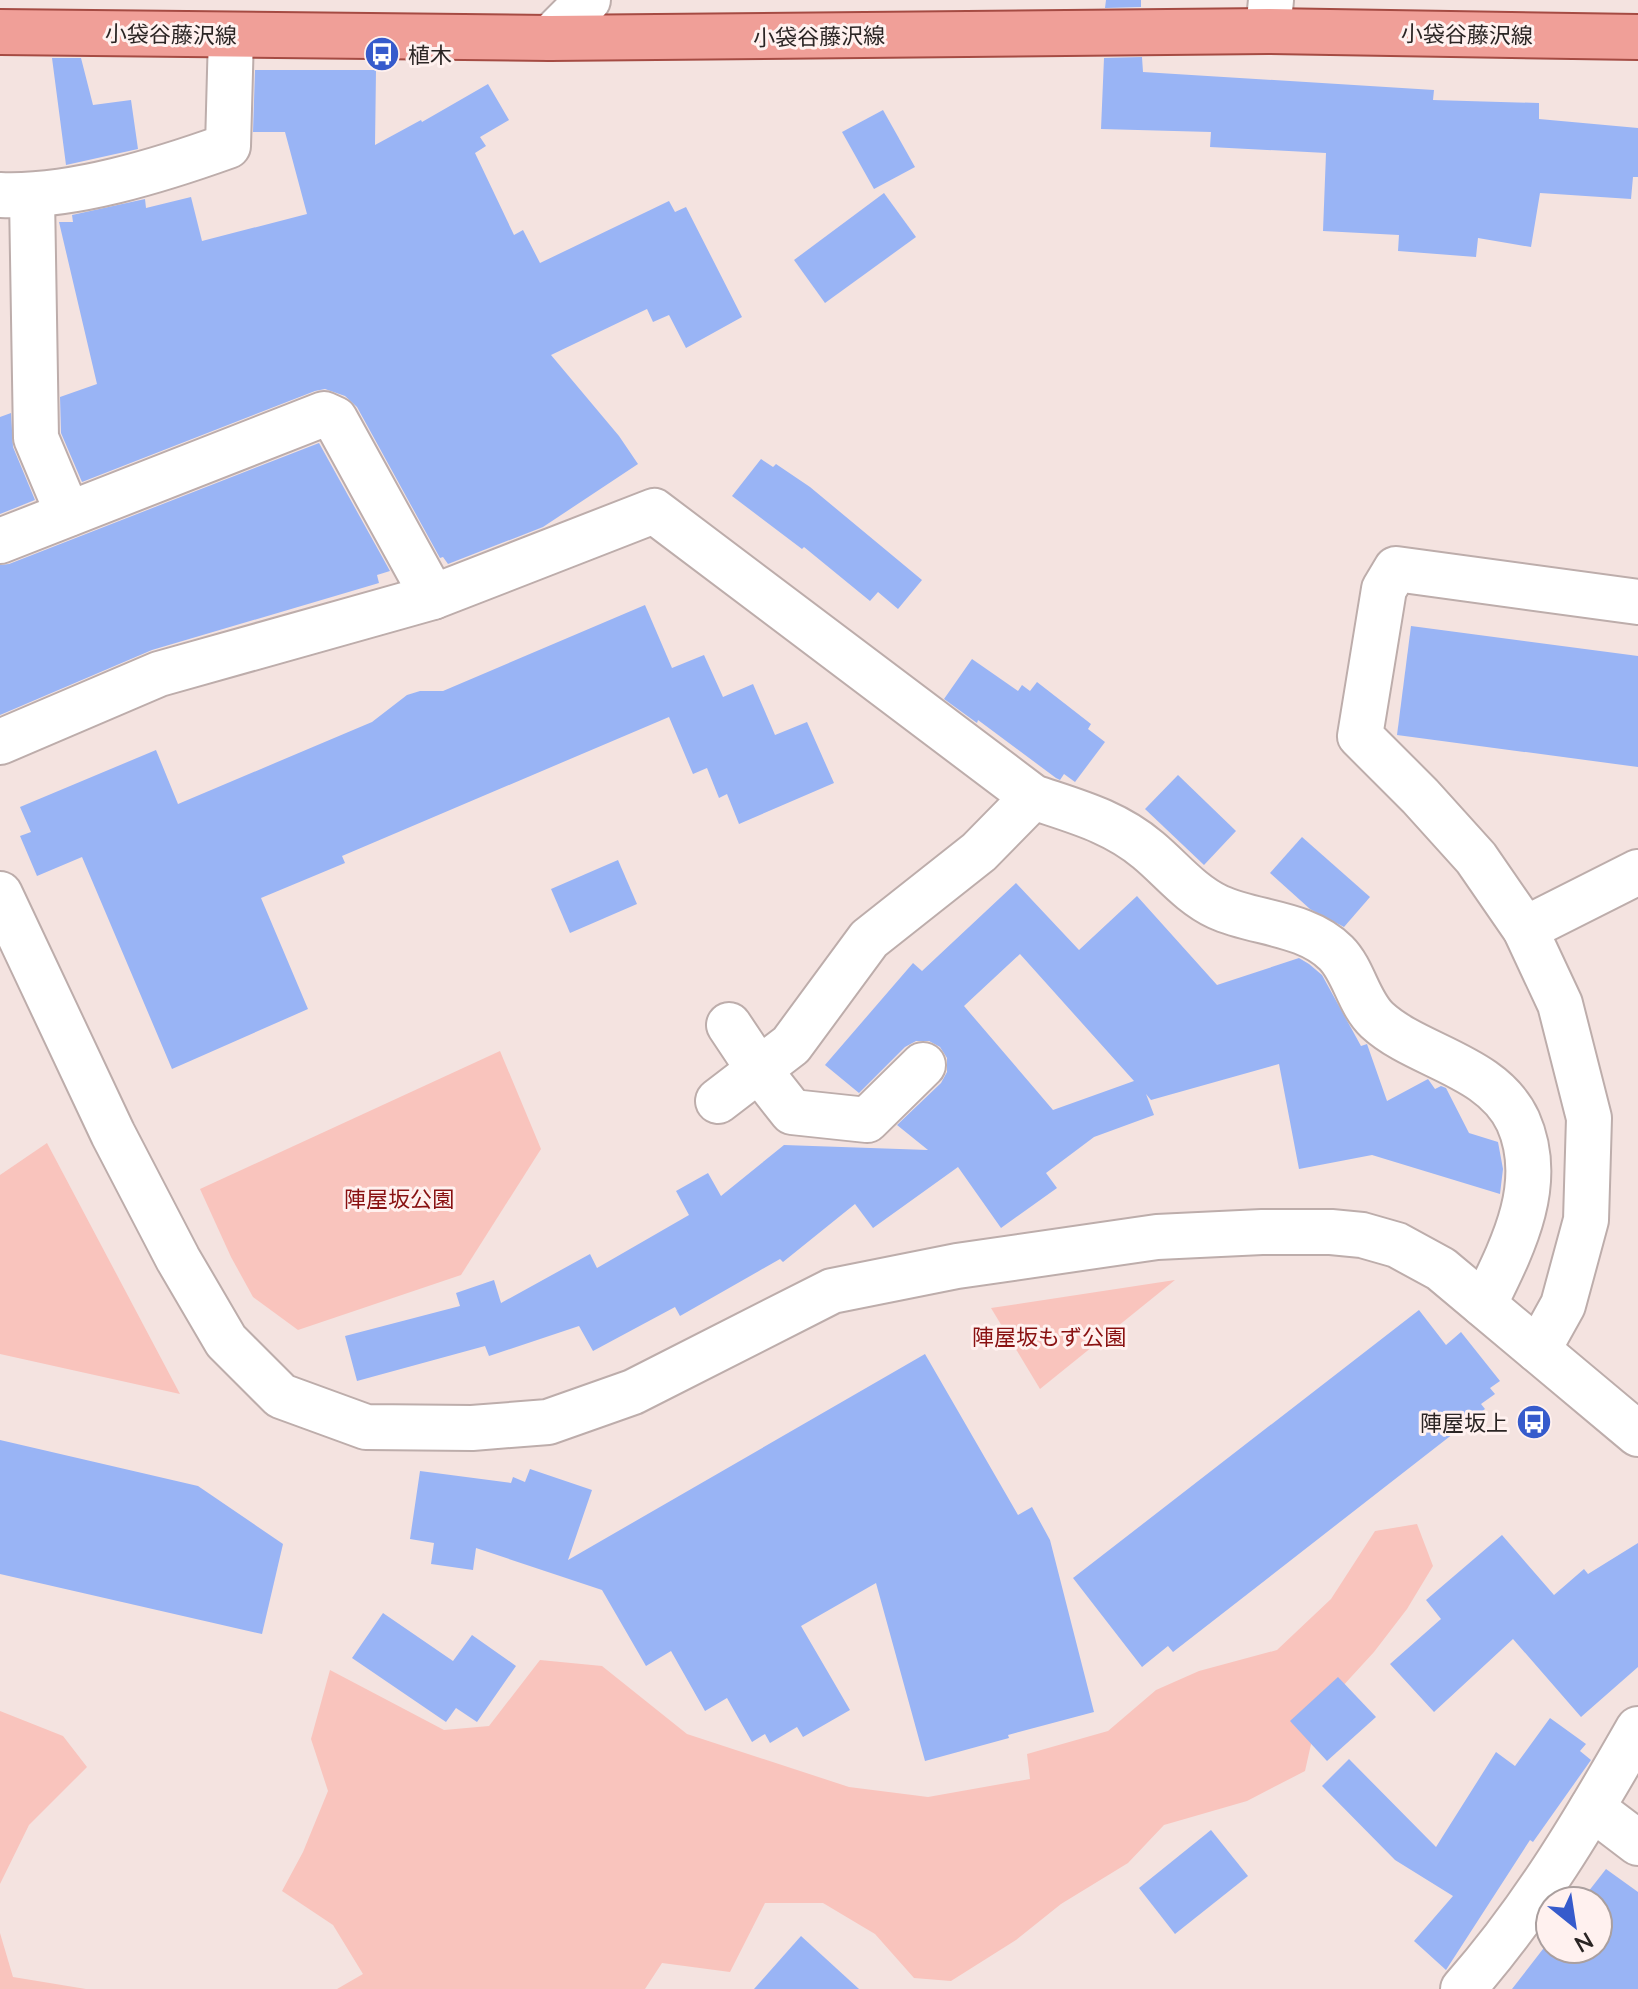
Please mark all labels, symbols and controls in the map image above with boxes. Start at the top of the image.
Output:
street label: 小袋谷藤沢線 [105,19,237,49]
street label: 小袋谷藤沢線 [1401,19,1533,49]
street label: 小袋谷藤沢線 [753,21,885,51]
bus stop icon: 植木 [363,35,401,73]
place label: 植木 [408,41,452,68]
park label: 陣屋坂公園 [344,1185,454,1212]
park label: 陣屋坂もず公園 [972,1323,1126,1350]
bus stop icon: 陣屋坂上 [1515,1403,1553,1441]
place label: 陣屋坂上 [1420,1409,1508,1436]
north arrow [1534,1885,1614,1965]
text: N [1570,1927,1598,1959]

